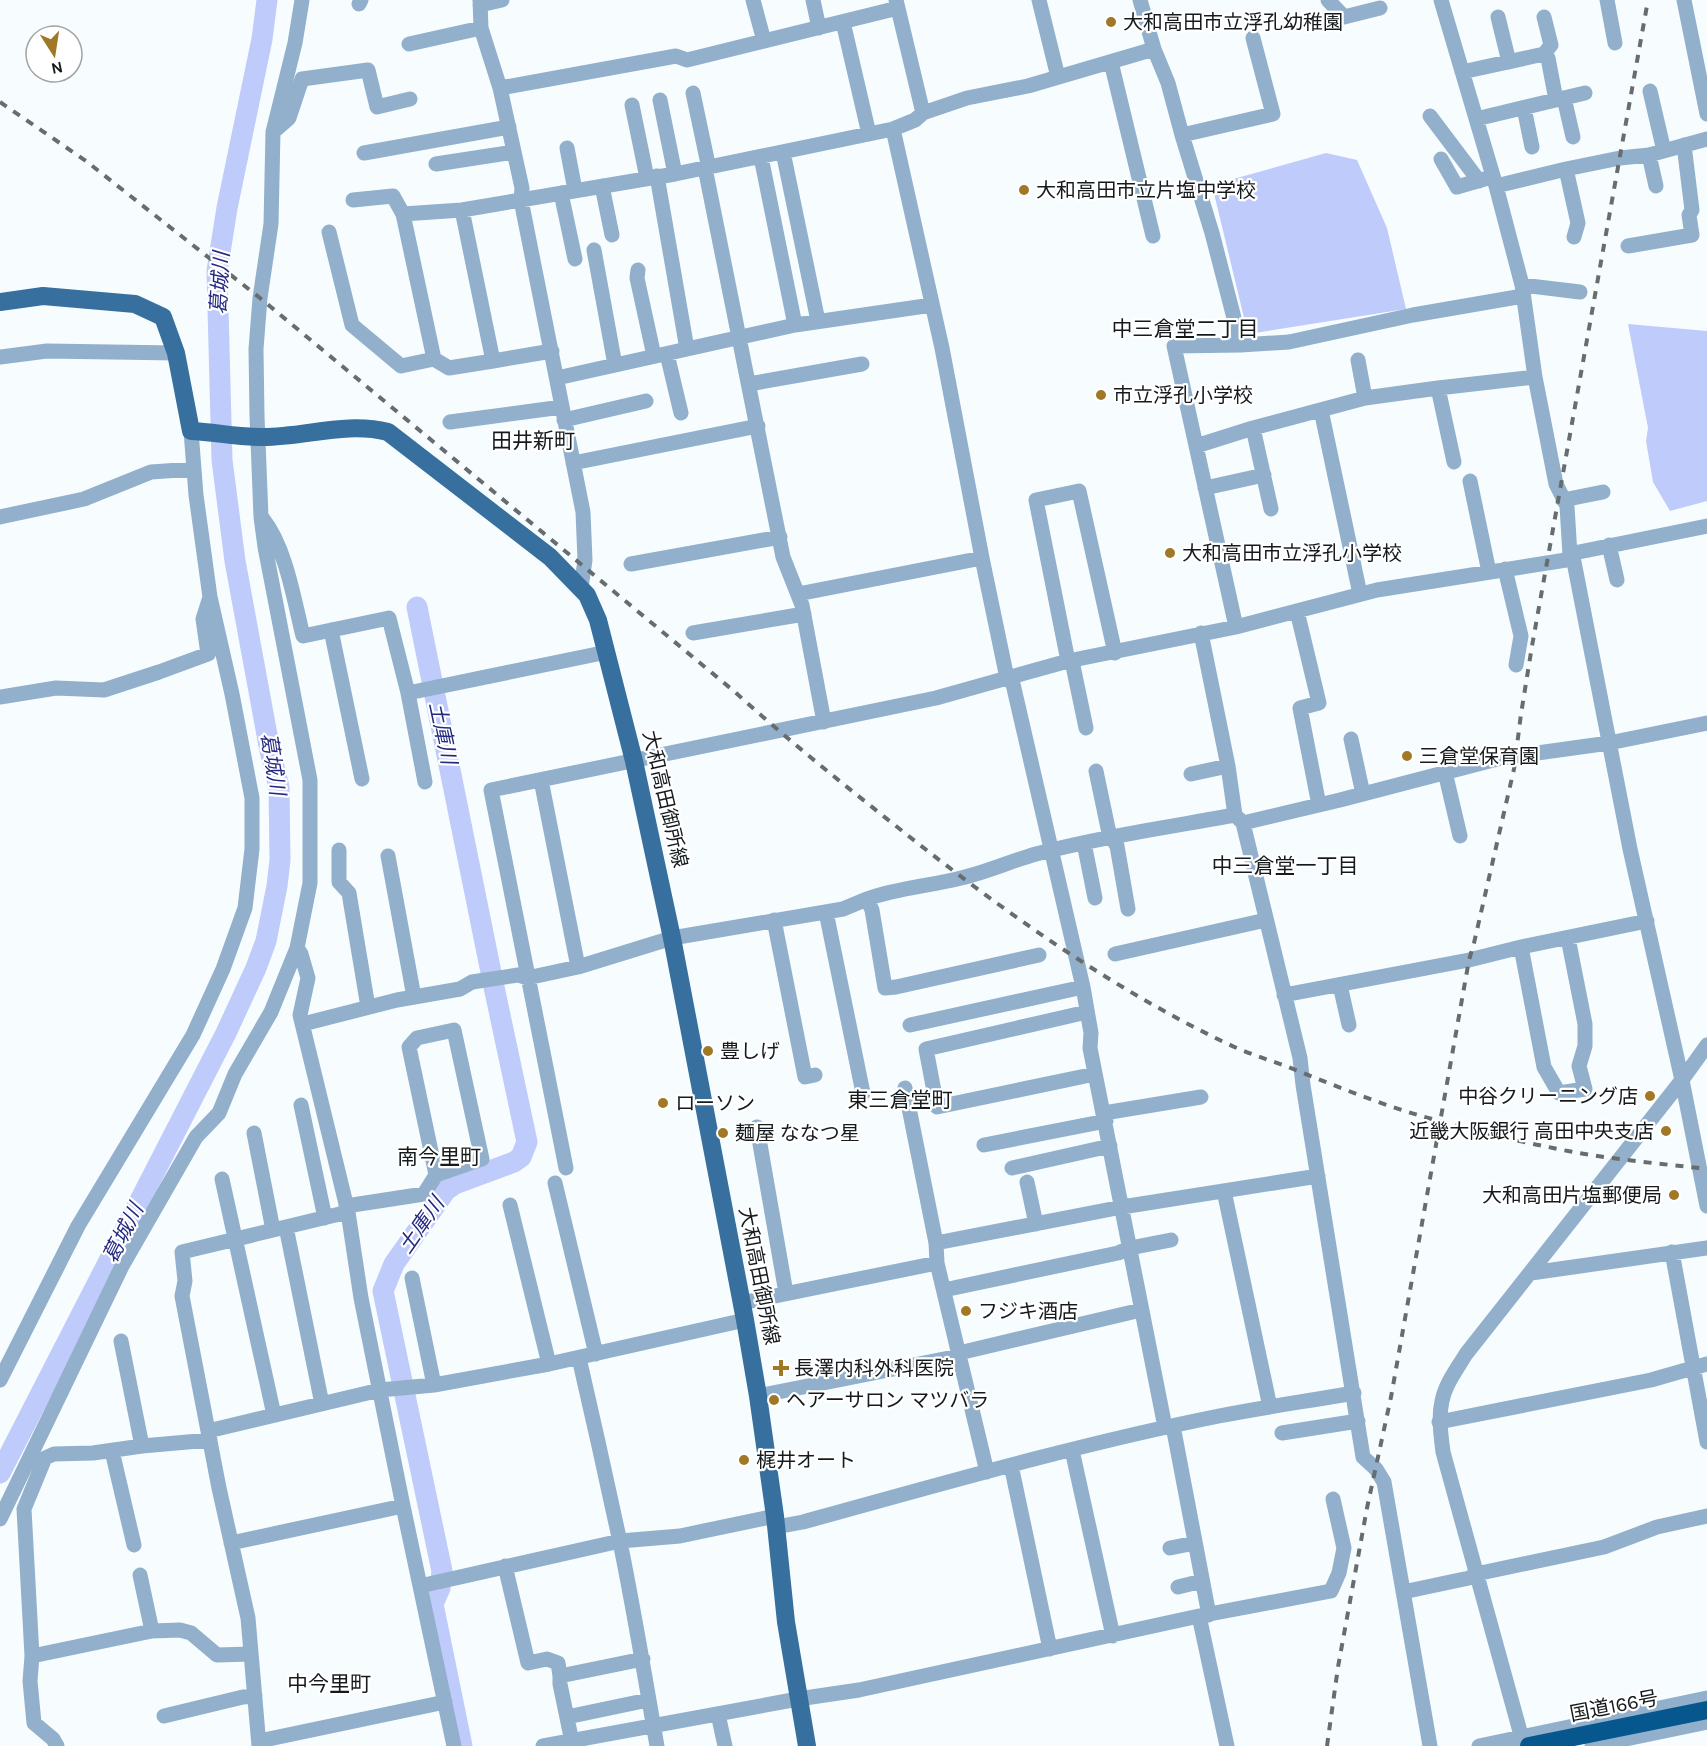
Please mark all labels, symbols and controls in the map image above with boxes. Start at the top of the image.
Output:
place label: 大和高田市立浮孔幼稚園 [1123,11,1343,34]
marker: 大和高田市立浮孔幼稚園 [1104,15,1118,29]
north arrow [24,24,84,84]
text: N [49,58,65,79]
place label: 大和高田市立片塩中学校 [1036,179,1256,202]
marker: 大和高田市立片塩中学校 [1017,183,1031,197]
water label: 葛城川 [206,249,234,315]
district label: 中三倉堂二丁目 [1112,317,1259,341]
place label: 市立浮孔小学校 [1113,384,1253,407]
marker: 市立浮孔小学校 [1094,388,1108,402]
district label: 田井新町 [491,429,575,453]
place label: 大和高田市立浮孔小学校 [1182,542,1402,565]
marker: 大和高田市立浮孔小学校 [1163,546,1177,560]
water label: 土庫川 [425,700,462,768]
street label: 大和高田御所線 [638,728,692,870]
water label: 葛城川 [256,731,290,799]
place label: 三倉堂保育園 [1419,745,1539,768]
marker: 三倉堂保育園 [1400,749,1414,763]
district label: 中三倉堂一丁目 [1212,854,1359,878]
place label: 豊しげ [720,1040,780,1063]
marker: 豊しげ [701,1044,715,1058]
place label: 中谷クリーニング店 [1458,1085,1638,1108]
district label: 東三倉堂町 [848,1088,953,1112]
marker: 中谷クリーニング店 [1643,1089,1657,1103]
place label: ローソン [675,1092,755,1115]
marker: ローソン [656,1096,670,1110]
place label: 近畿大阪銀行 高田中央支店 [1409,1120,1654,1143]
place label: 麺屋 ななつ星 [735,1122,860,1145]
marker: 近畿大阪銀行 高田中央支店 [1659,1124,1673,1138]
marker: 麺屋 ななつ星 [716,1126,730,1140]
district label: 南今里町 [397,1145,481,1169]
place label: 大和高田片塩郵便局 [1482,1184,1662,1207]
marker: 大和高田片塩郵便局 [1667,1188,1681,1202]
water label: 土庫川 [393,1191,450,1258]
water label: 葛城川 [98,1198,149,1267]
street label: 大和高田御所線 [734,1205,784,1347]
place label: フジキ酒店 [978,1300,1078,1323]
marker: フジキ酒店 [959,1304,973,1318]
place label: 長澤内科外科医院 [794,1357,954,1380]
marker: 長澤内科外科医院 [772,1359,790,1377]
place label: ヘアーサロン マツバラ [786,1389,989,1412]
marker: ヘアーサロン マツバラ [767,1393,781,1407]
place label: 梶井オート [756,1449,856,1472]
marker: 梶井オート [737,1453,751,1467]
district label: 中今里町 [287,1672,371,1696]
street label: 国道166号 [1568,1686,1660,1726]

